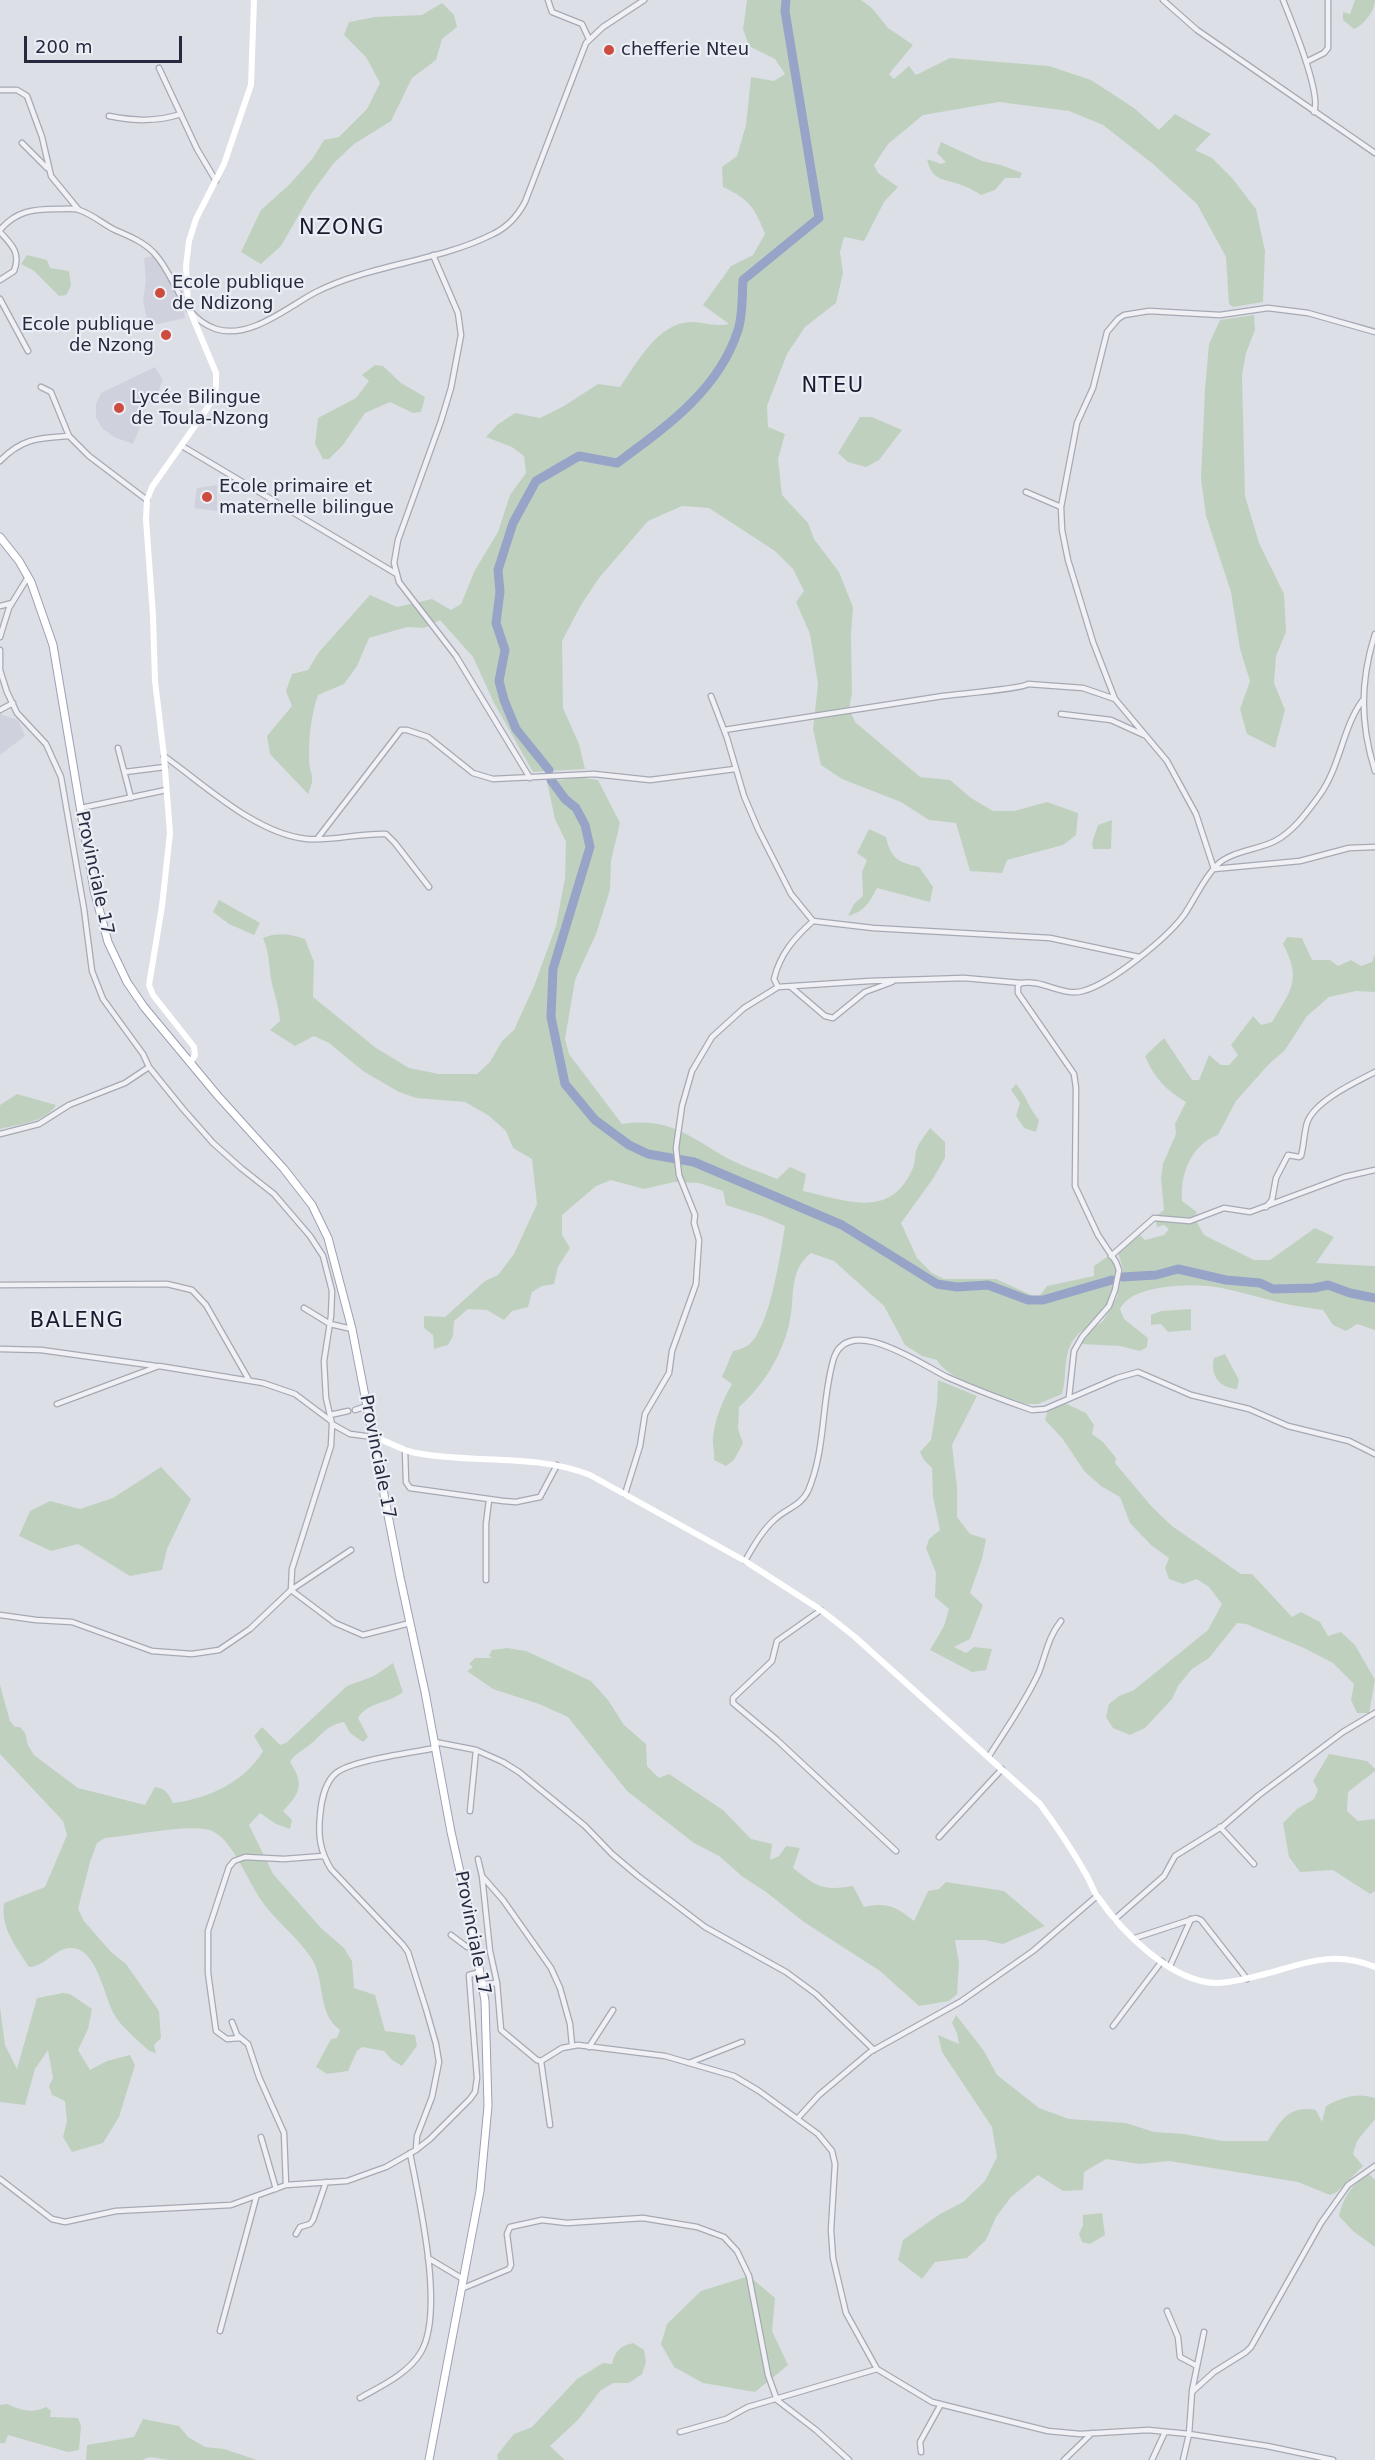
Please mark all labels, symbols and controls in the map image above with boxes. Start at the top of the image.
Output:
scale bar [27,24,184,62]
text: 200 m [35,36,93,57]
place label: chefferie Nteu [621,39,749,61]
marker: chefferie Nteu [602,43,616,57]
district label: NZONG [299,216,385,242]
place label: Ecole publique de Ndizong [172,272,304,314]
marker: Ecole publique de Ndizong [153,286,167,300]
place label: Ecole publique de Nzong [22,314,154,356]
marker: Ecole publique de Nzong [159,328,173,342]
district label: NTEU [801,374,865,400]
place label: Lycée Bilingue de Toula-Nzong [131,387,269,430]
marker: Lycée Bilingue de Toula-Nzong [112,401,126,415]
place label: Ecole primaire et maternelle bilingue [219,476,394,518]
marker: Ecole primaire et maternelle bilingue [200,490,214,504]
street label: Provinciale 17 [70,809,118,937]
district label: BALENG [30,1309,124,1335]
street label: Provinciale 17 [354,1393,400,1521]
street label: Provinciale 17 [449,1869,495,1997]

